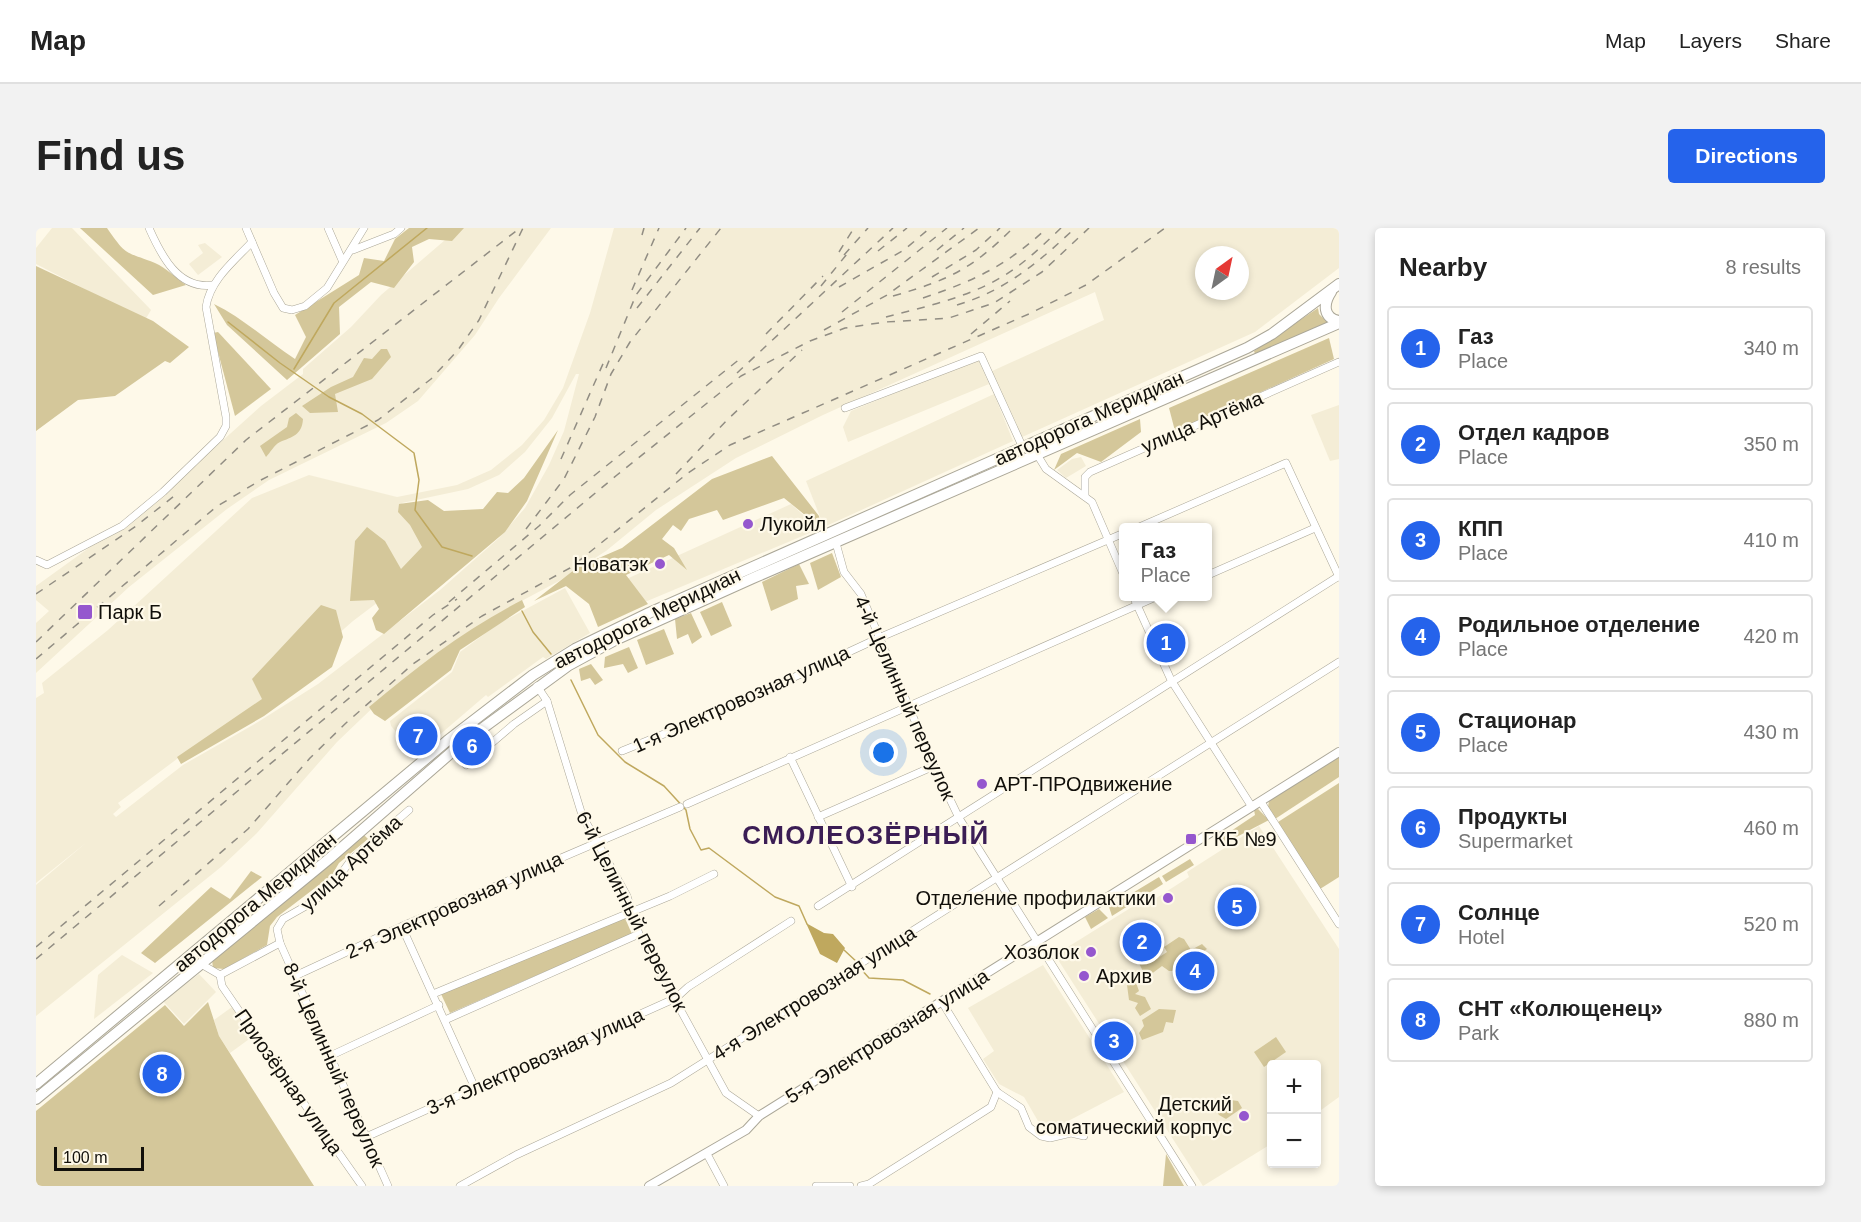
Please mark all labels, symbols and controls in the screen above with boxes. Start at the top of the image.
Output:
text: Map [30,25,86,56]
text: Map [1605,29,1646,52]
text: Layers [1679,29,1742,52]
text: Share [1775,29,1831,52]
button: Directions [1668,129,1825,183]
text: Find us [36,132,185,179]
north arrow [1195,246,1249,300]
text: Nearby [1399,252,1487,282]
text: 8 results [1725,256,1801,278]
text: Газ [1458,324,1494,349]
text: 1 [1415,337,1426,359]
text: 340 m [1743,337,1799,359]
text: Place [1458,350,1508,372]
street label: автодорога Меридиан [991,366,1187,470]
street label: улица Артёма [1138,386,1267,457]
text: Отдел кадров [1458,420,1610,445]
text: 2 [1415,433,1426,455]
text: 350 m [1743,433,1799,455]
text: Place [1458,446,1508,468]
place label: Лукойл [760,513,826,535]
text: КПП [1458,516,1503,541]
marker: Лукойл [741,517,755,531]
popup [1119,523,1212,601]
text: 3 [1415,529,1426,551]
text: 410 m [1743,529,1799,551]
text: Газ [1140,538,1176,563]
text: Place [1458,542,1508,564]
place label: Новатэк [573,553,648,575]
marker: Новатэк [653,557,667,571]
street label: автодорога Меридиан [550,563,744,673]
text: Place [1140,564,1191,586]
street label: 4-й Целинный переулок [850,593,960,804]
place label: Парк Б [98,601,162,623]
marker: Парк Б [76,603,94,621]
text: Родильное отделение [1458,612,1700,637]
pin: 1 [1146,620,1186,666]
text: 4 [1415,625,1426,647]
text: 420 m [1743,625,1799,647]
text: Place [1458,638,1508,660]
street label: 1-я Электровозная улица [629,641,854,757]
text: Стационар [1458,708,1576,733]
pin: 7 [398,714,437,758]
text: 5 [1415,721,1426,743]
text: 430 m [1743,721,1799,743]
pin: 6 [452,724,492,768]
text: Place [1458,734,1508,756]
your location [869,738,898,767]
place label: АРТ-ПРОдвижение [994,773,1172,795]
marker: АРТ-ПРОдвижение [975,777,989,791]
text: Продукты [1458,804,1567,829]
street label: 6-й Целинный переулок [572,808,692,1015]
street label: улица Артёма [296,810,407,915]
text: 6 [1415,817,1426,839]
text: 460 m [1743,817,1799,839]
district label: СМОЛЕОЗЁРНЫЙ [742,820,990,850]
street label: автодорога Меридиан [169,828,341,976]
place label: ГКБ №9 [1203,828,1277,850]
text: Supermarket [1458,830,1573,852]
marker: ГКБ №9 [1184,832,1198,846]
street label: 2-я Электровозная улица [342,847,567,963]
pin: 5 [1218,884,1256,930]
place label: Отделение профилактики [915,887,1156,909]
marker: Отделение профилактики [1161,891,1175,905]
text: Солнце [1458,900,1540,925]
text: 7 [1415,913,1426,935]
text: 520 m [1743,913,1799,935]
pin: 2 [1122,920,1162,964]
street label: 4-я Электровозная улица [708,921,920,1065]
text: Hotel [1458,926,1505,948]
place label: Хозблок [1004,941,1079,963]
marker: Хозблок [1084,945,1098,959]
pin: 4 [1176,948,1214,994]
street label: 8-й Целинный переулок [279,960,389,1171]
street label: 5-я Электровозная улица [781,964,993,1108]
place label: Архив [1096,965,1152,987]
marker: Архив [1077,969,1091,983]
text: СНТ «Колющенец» [1458,996,1663,1021]
street label: 3-я Электровозная улица [423,1003,648,1119]
street label: Приозёрная улица [231,1005,348,1160]
text: 8 [1415,1009,1426,1031]
text: 880 m [1743,1009,1799,1031]
pin: 3 [1094,1018,1134,1064]
text: Park [1458,1022,1499,1044]
pin: 8 [142,1052,182,1096]
map controls [1267,1060,1321,1168]
button: + [1267,1060,1321,1114]
place label: Детский соматический корпус [1036,1093,1232,1138]
marker: Детский соматический корпус [1237,1109,1251,1123]
button: − [1267,1114,1321,1168]
scale bar [54,1144,144,1172]
text: 100 m [63,1149,107,1166]

